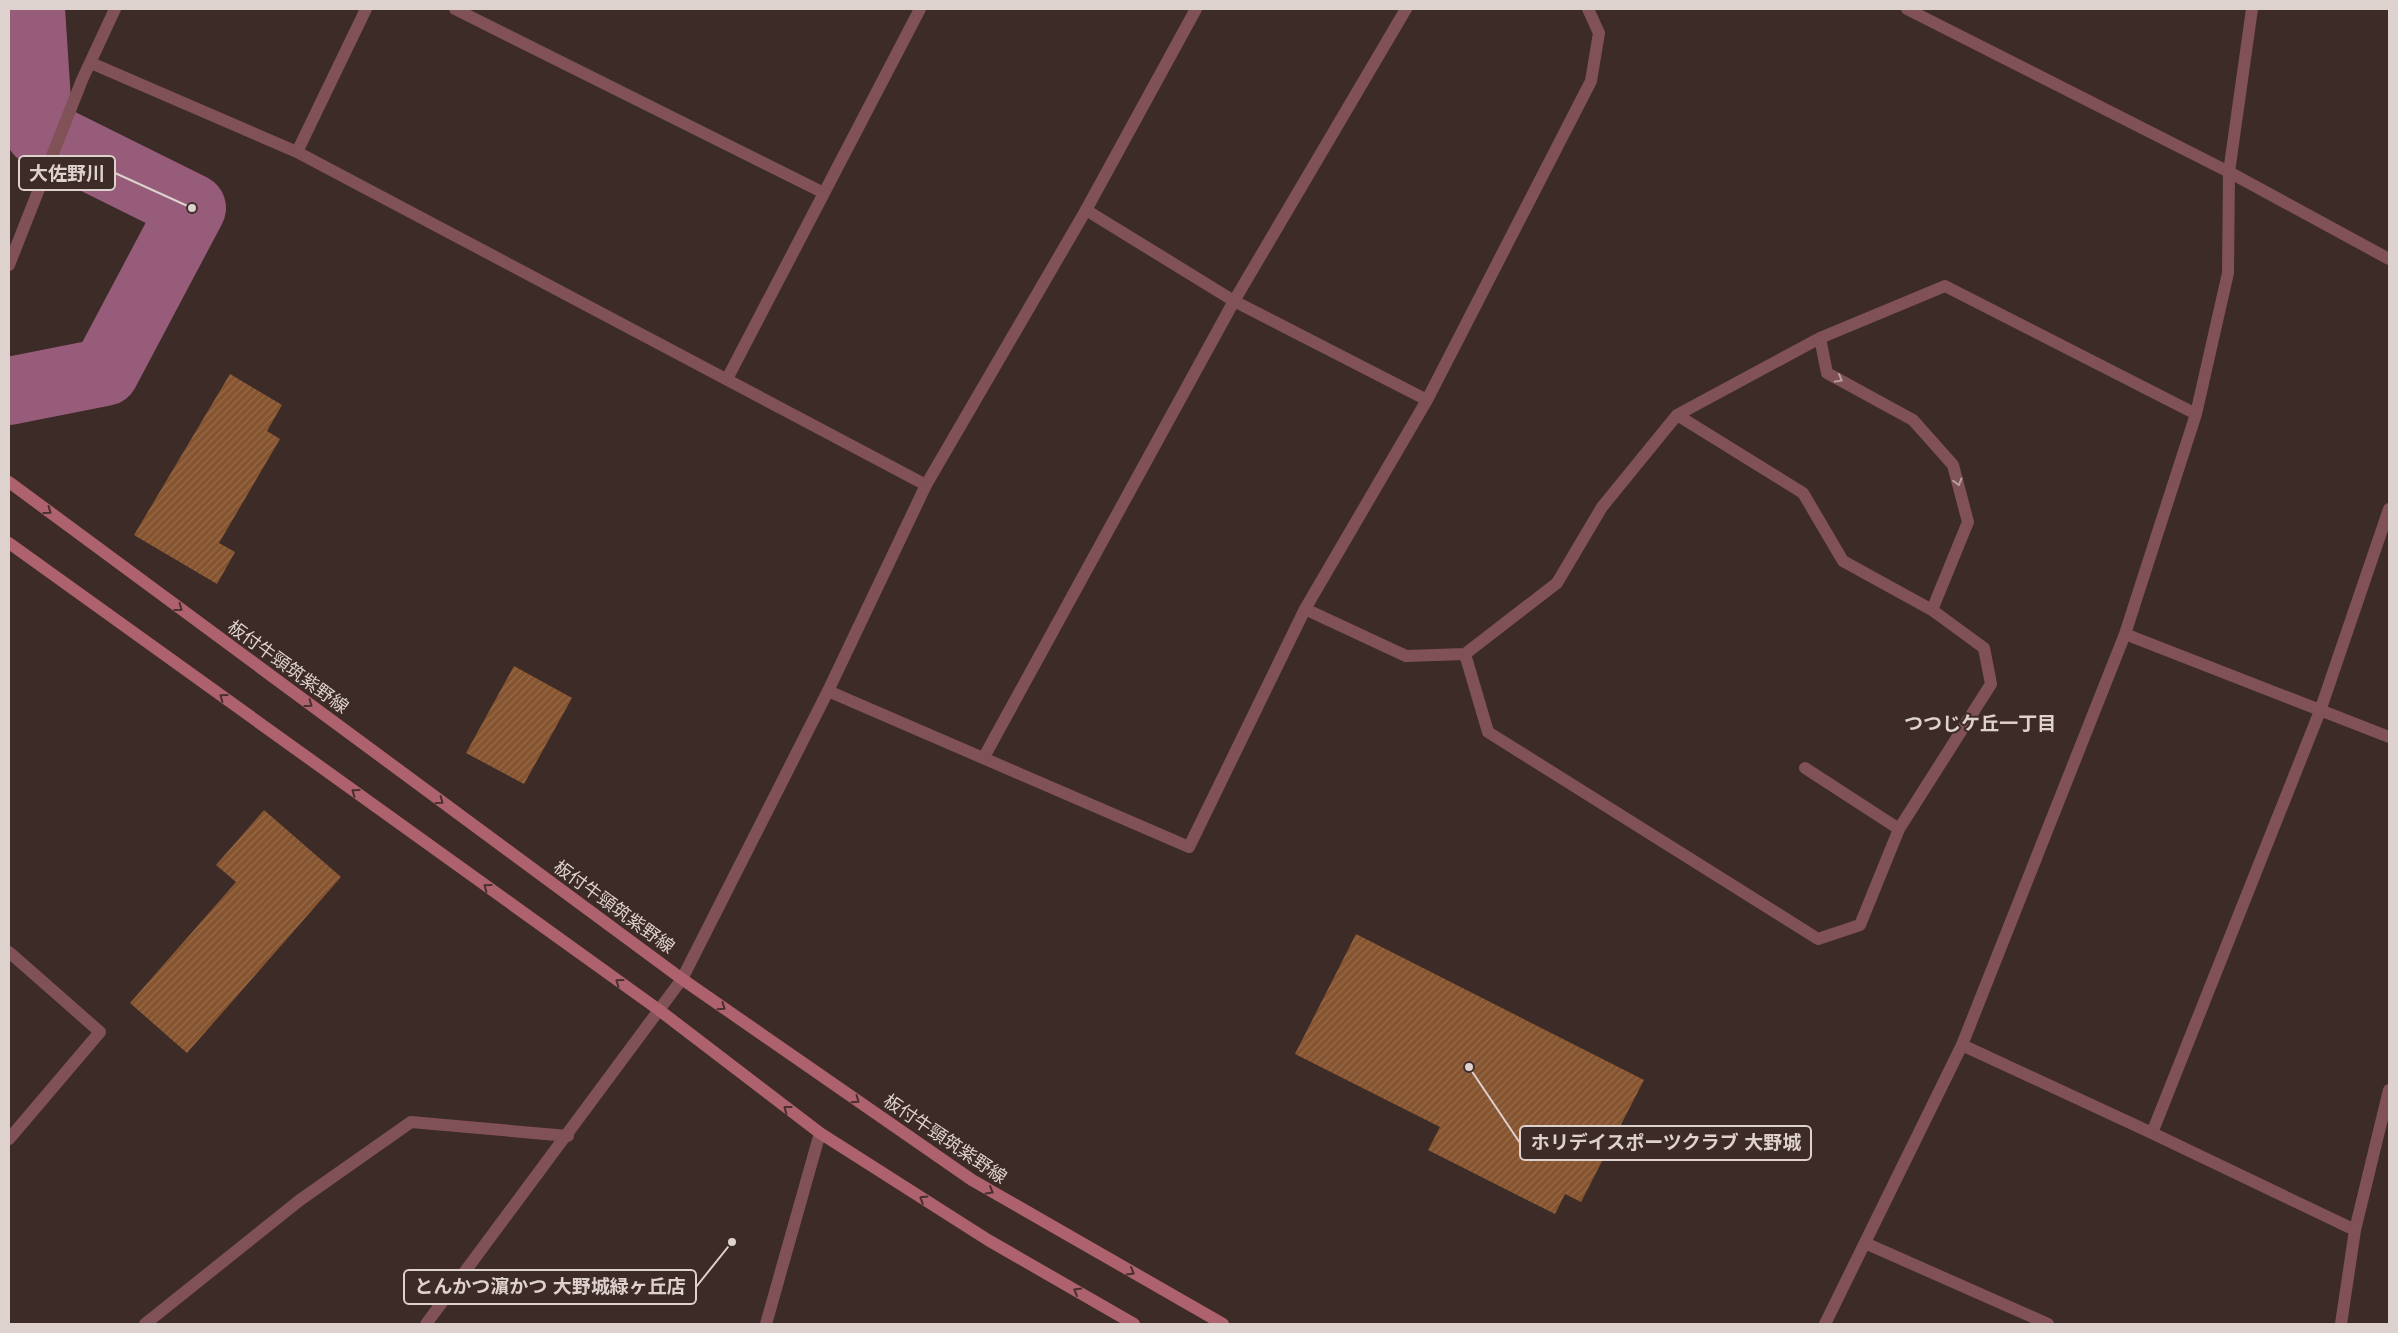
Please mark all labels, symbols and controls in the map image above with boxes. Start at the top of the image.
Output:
callout: 大佐野川 [19,156,115,190]
text: 大佐野川 [29,162,105,185]
one-way arrow [1833,373,1842,383]
one-way arrow [1952,477,1962,486]
one-way arrow [42,505,52,514]
one-way arrow [173,602,183,611]
street label: 板付牛頸筑紫野線 [224,616,353,717]
one-way arrow [219,694,229,703]
one-way arrow [304,698,313,707]
district label: つつじケ丘一丁目 [1904,712,2056,735]
one-way arrow [351,789,361,798]
one-way arrow [434,795,444,804]
street label: 板付牛頸筑紫野線 [550,856,679,957]
one-way arrow [483,884,493,893]
one-way arrow [615,979,625,988]
one-way arrow [716,1001,726,1010]
street label: 板付牛頸筑紫野線 [880,1090,1011,1188]
one-way arrow [850,1094,859,1103]
one-way arrow [784,1105,793,1114]
callout: ホリデイスポーツクラブ 大野城 [1520,1126,1811,1160]
text: ホリデイスポーツクラブ 大野城 [1531,1131,1801,1154]
one-way arrow [985,1184,994,1194]
one-way arrow [919,1195,928,1205]
one-way arrow [1126,1265,1135,1275]
callout: とんかつ濵かつ 大野城緑ヶ丘店 [404,1270,696,1304]
text: とんかつ濵かつ 大野城緑ヶ丘店 [414,1275,686,1298]
one-way arrow [1073,1288,1082,1298]

